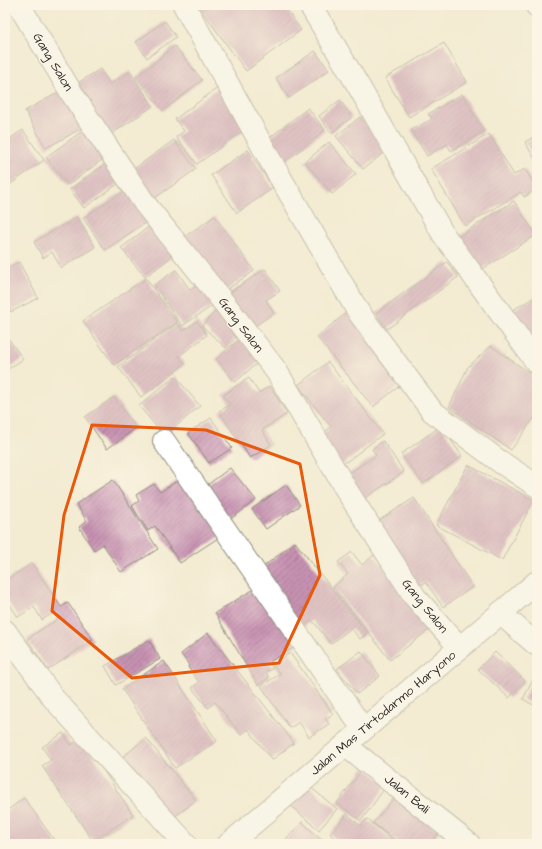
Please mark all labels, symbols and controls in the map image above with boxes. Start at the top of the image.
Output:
street label: Gang Salon [28,30,78,95]
street label: Gang Salon [213,294,268,357]
street label: Gang Salon [397,575,453,638]
street label: Jalan Mas Tirtodarmo Haryono [306,646,461,780]
street label: Jalan Bali [380,770,434,818]

